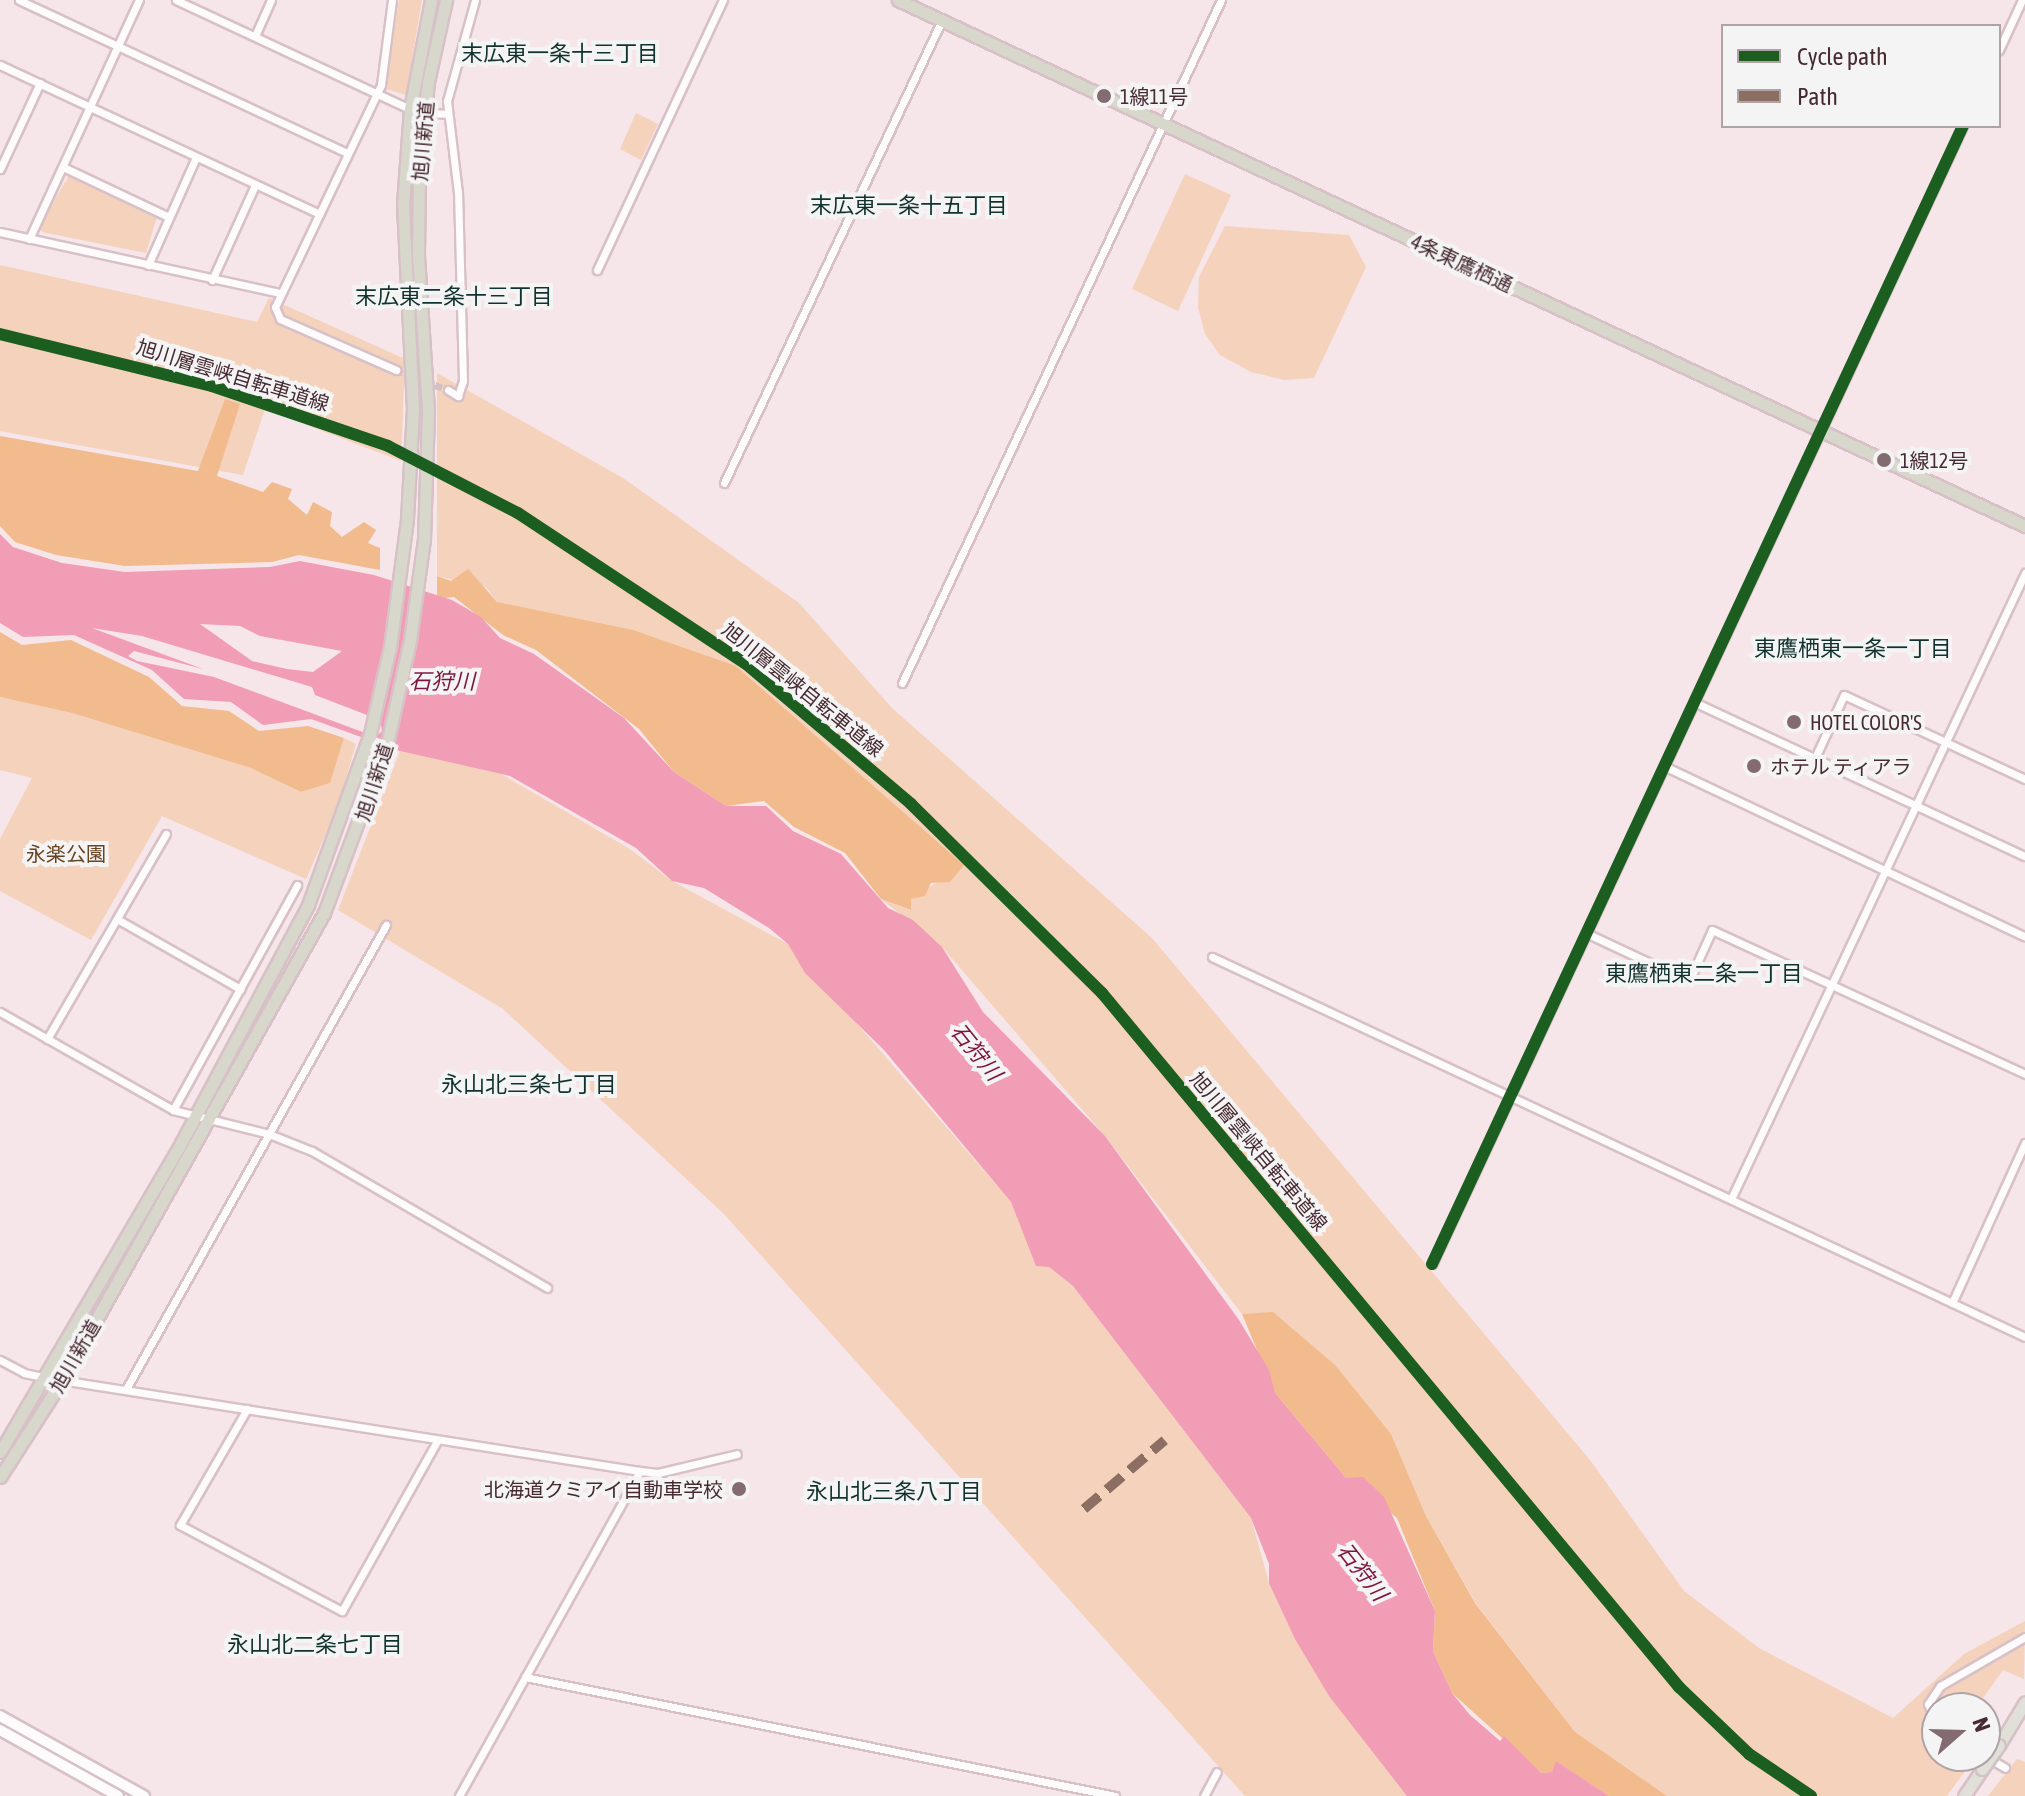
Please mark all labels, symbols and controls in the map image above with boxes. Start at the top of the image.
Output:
legend [1721,24,2001,128]
district label: 末広東一条十三丁目 [461,41,659,67]
text: Cycle path [1797,43,1888,70]
text: Path [1797,83,1838,110]
place label: 1線11号 [1120,84,1188,108]
marker: 1線11号 [1095,87,1113,105]
street label: 旭川新道 [408,100,438,182]
district label: 末広東一条十五丁目 [810,193,1008,219]
street label: 4条東鷹栖通 [1407,229,1517,297]
district label: 末広東二条十三丁目 [355,284,553,310]
street label: 旭川層雲峡自転車道線 [134,334,332,416]
place label: 1線12号 [1900,448,1968,472]
marker: 1線12号 [1875,451,1893,469]
street label: 旭川層雲峡自転車道線 [718,617,888,761]
district label: 東鷹栖東一条一丁目 [1754,636,1952,662]
water label: 石狩川 [409,669,475,695]
place label: HOTEL COLOR'S [1810,710,1922,734]
marker: HOTEL COLOR'S [1785,713,1803,731]
street label: 旭川新道 [350,740,398,824]
place label: ホテル ティアラ [1770,754,1913,778]
marker: ホテル ティアラ [1745,757,1763,775]
park label: 永楽公園 [26,841,106,865]
district label: 東鷹栖東二条一丁目 [1605,961,1803,987]
water label: 石狩川 [945,1018,1007,1086]
street label: 旭川層雲峡自転車道線 [1186,1067,1332,1235]
district label: 永山北三条七丁目 [441,1072,617,1098]
street label: 旭川新道 [45,1315,105,1397]
place label: 北海道クミアイ自動車学校 [483,1477,723,1501]
district label: 永山北三条八丁目 [806,1479,982,1505]
marker: 北海道クミアイ自動車学校 [730,1480,748,1498]
water label: 石狩川 [1331,1538,1393,1606]
district label: 永山北二条七丁目 [227,1632,403,1658]
north arrow [1921,1692,2001,1772]
text: N [1967,1714,1996,1735]

